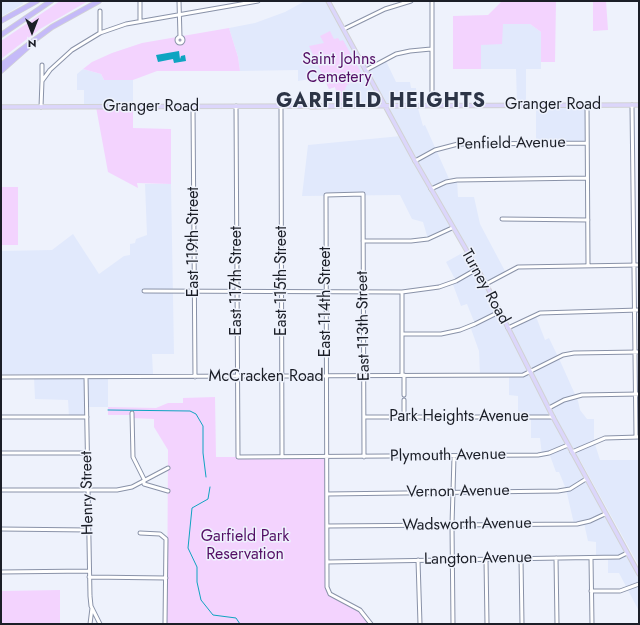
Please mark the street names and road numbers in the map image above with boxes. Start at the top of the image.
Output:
street label: Granger Road [505,95,601,115]
street label: Granger Road [103,97,199,117]
street label: Penfield Avenue [456,133,566,155]
street label: East 119th Street [184,187,204,297]
street label: East 117th Street [227,226,247,336]
street label: East 115th Street [272,226,292,336]
street label: Turney Road [457,246,513,328]
street label: East 114th Street [316,247,336,357]
street label: East 113th Street [353,271,375,381]
street label: McCracken Road [208,367,324,387]
street label: Park Heights Avenue [389,407,529,427]
street label: Plymouth Avenue [390,445,506,467]
street label: Henry Street [78,451,98,535]
street label: Vernon Avenue [406,482,510,502]
street label: Wadsworth Avenue [402,514,532,536]
street label: Langton Avenue [424,548,532,570]

